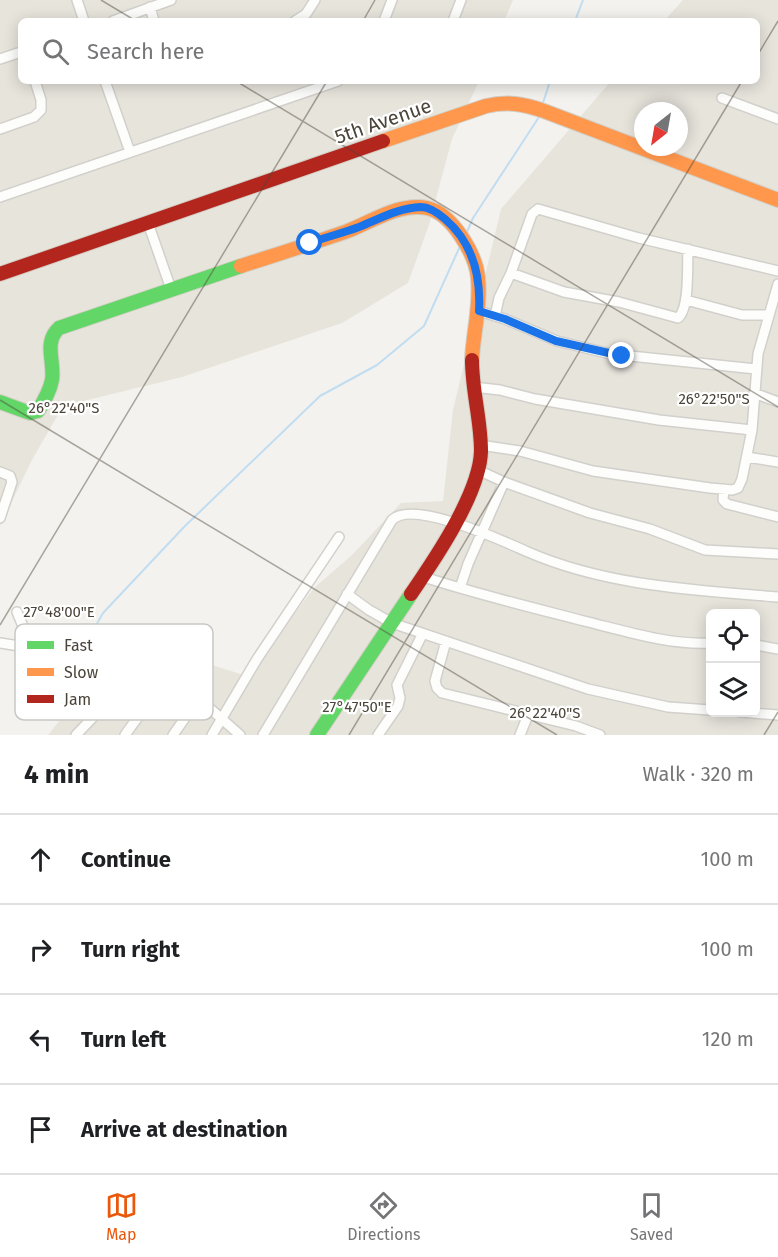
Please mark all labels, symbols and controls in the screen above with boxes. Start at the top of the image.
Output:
search box [18,18,760,84]
icon: search [39,35,72,68]
text: Search here [87,38,205,65]
street label: 5th Avenue [332,93,434,149]
north arrow [634,102,688,156]
route start [296,229,322,255]
route end [608,342,634,368]
text: 26°22'50"S [678,390,750,408]
text: 26°22'40"S [28,399,100,417]
text: 27°48'00"E [23,603,95,621]
map controls [706,609,760,717]
button: locate [706,609,760,663]
legend [15,624,213,720]
text: Fast [64,636,93,655]
text: Slow [64,663,99,682]
button: layers [706,663,760,717]
text: Jam [64,690,91,709]
text: 27°47'50"E [322,698,392,716]
text: 26°22'40"S [509,704,581,722]
text: 4 min [24,759,89,790]
text: Walk · 320 m [643,762,754,786]
icon: ahead [24,843,57,876]
text: Continue [81,846,171,873]
text: 100 m [701,847,754,871]
icon: right [24,933,57,966]
text: Turn right [81,936,180,963]
text: 100 m [701,937,754,961]
icon: left [24,1023,57,1056]
text: Turn left [81,1026,166,1053]
text: 120 m [702,1027,754,1051]
icon: arrive [24,1113,57,1146]
text: Arrive at destination [81,1116,288,1143]
tab: Map [105,1189,138,1244]
tab: Directions [347,1189,421,1244]
tab: Saved [630,1189,673,1244]

